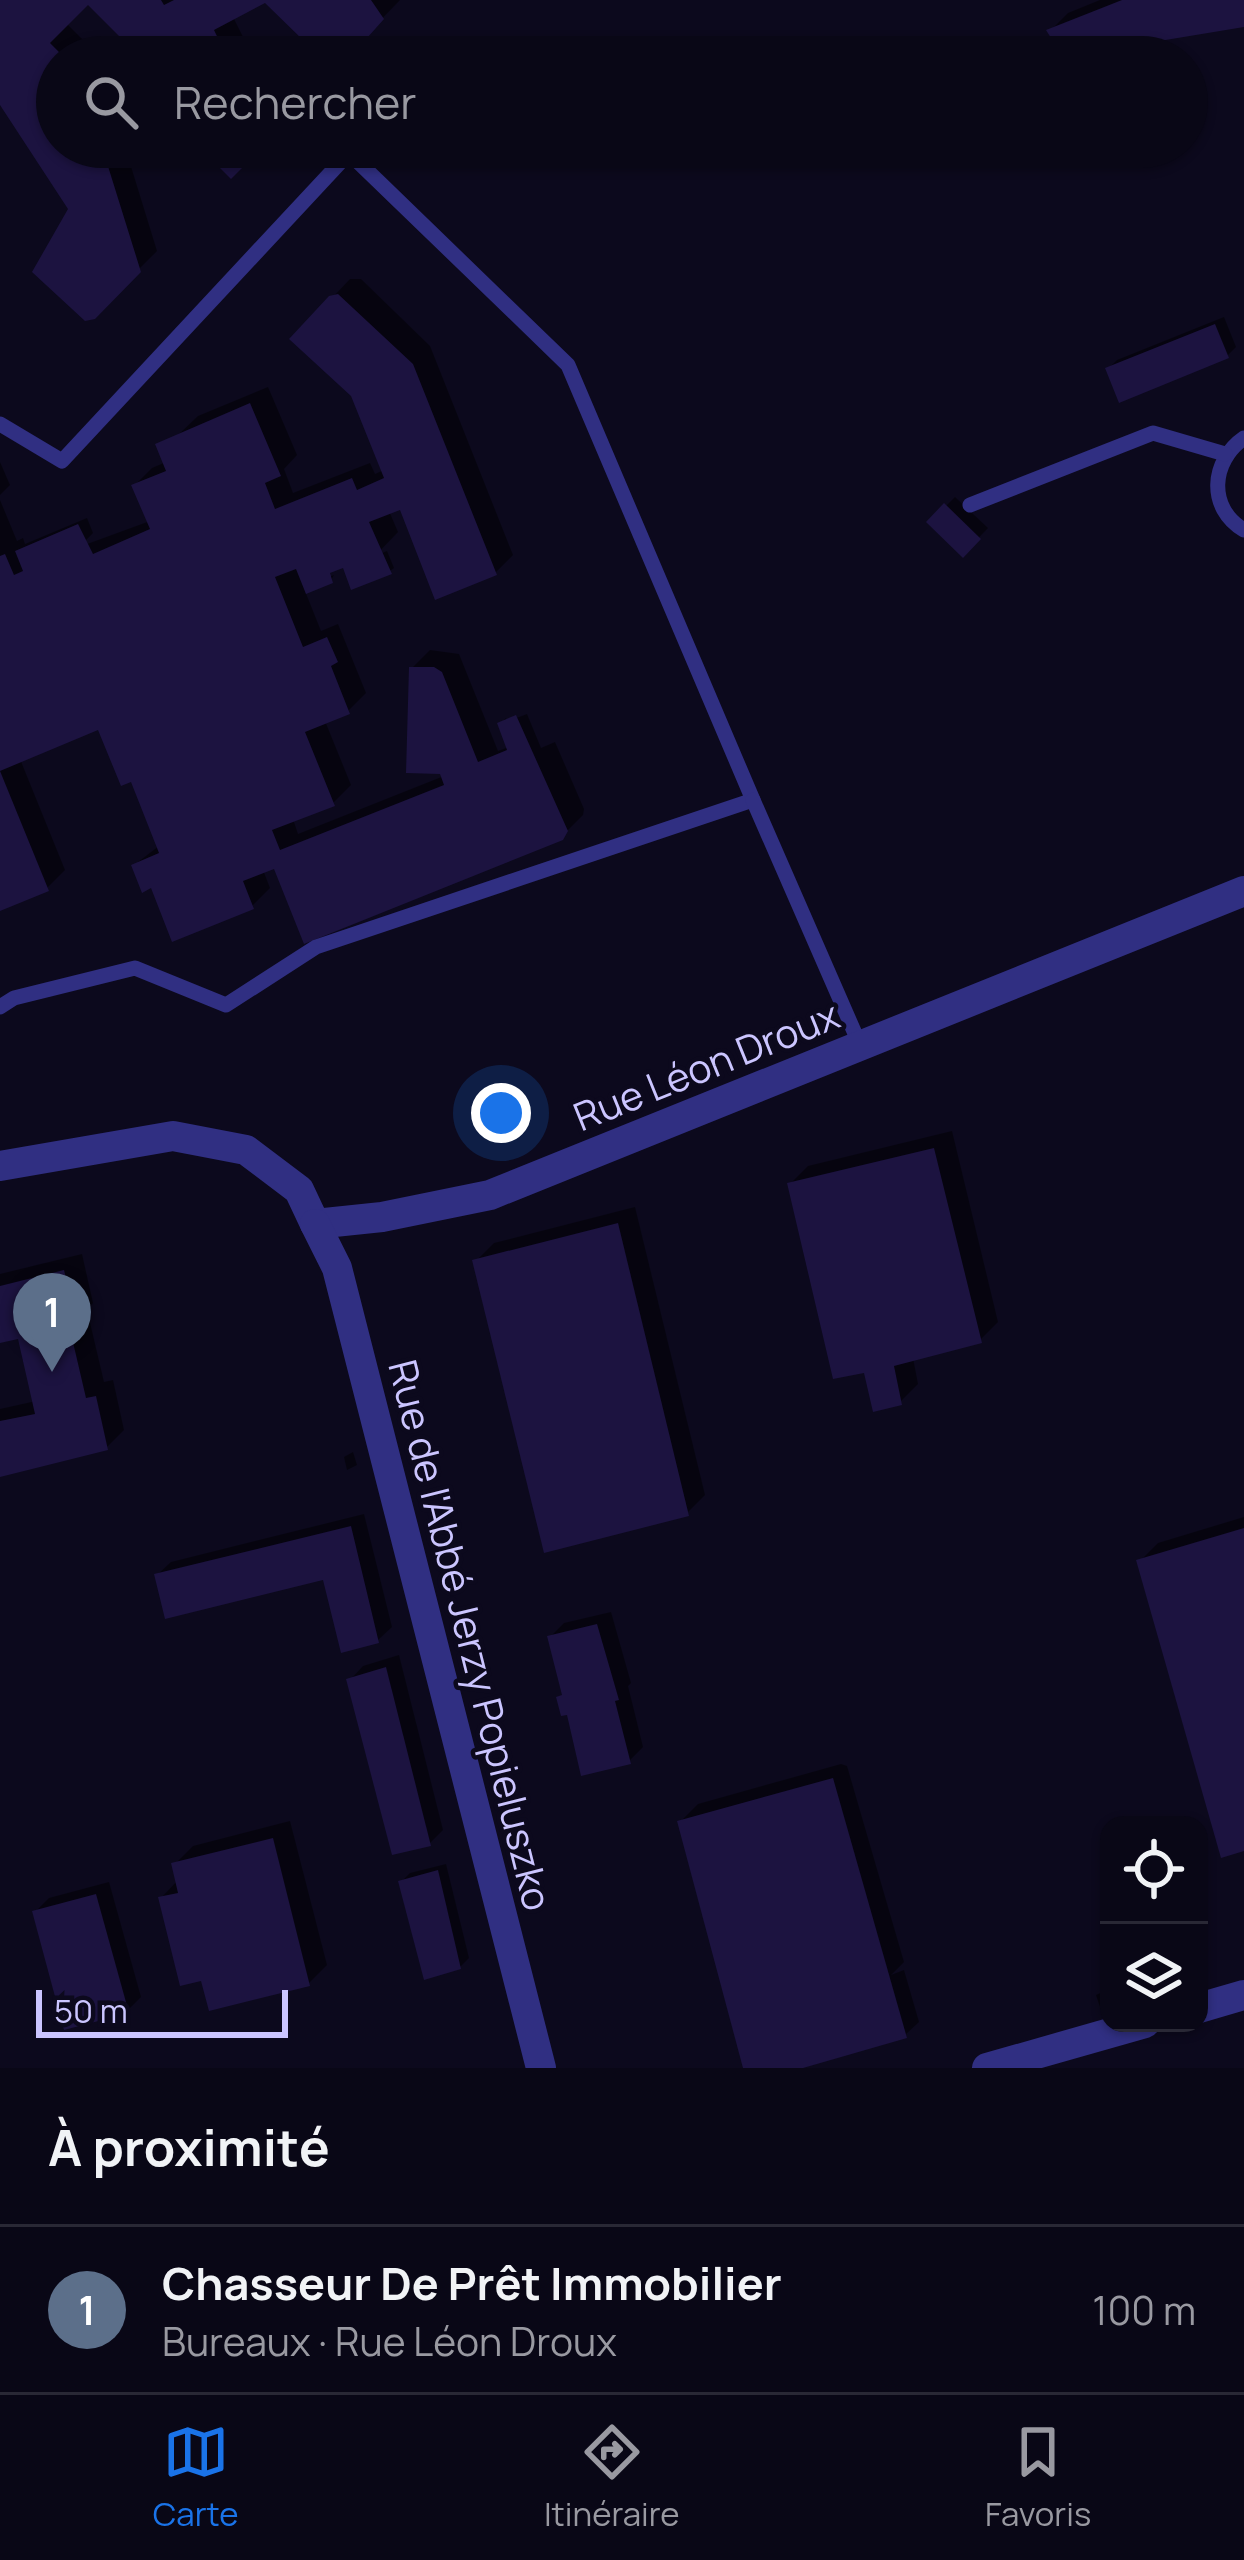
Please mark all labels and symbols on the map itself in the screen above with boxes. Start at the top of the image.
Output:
street label: Rue Léon Droux [565,987,847,1143]
your location [471,1083,531,1143]
pin: 1 [13,1273,91,1372]
street label: Rue de l'Abbé Jerzy Popieluszko [376,1354,566,1916]
scale bar [36,1984,288,2037]

